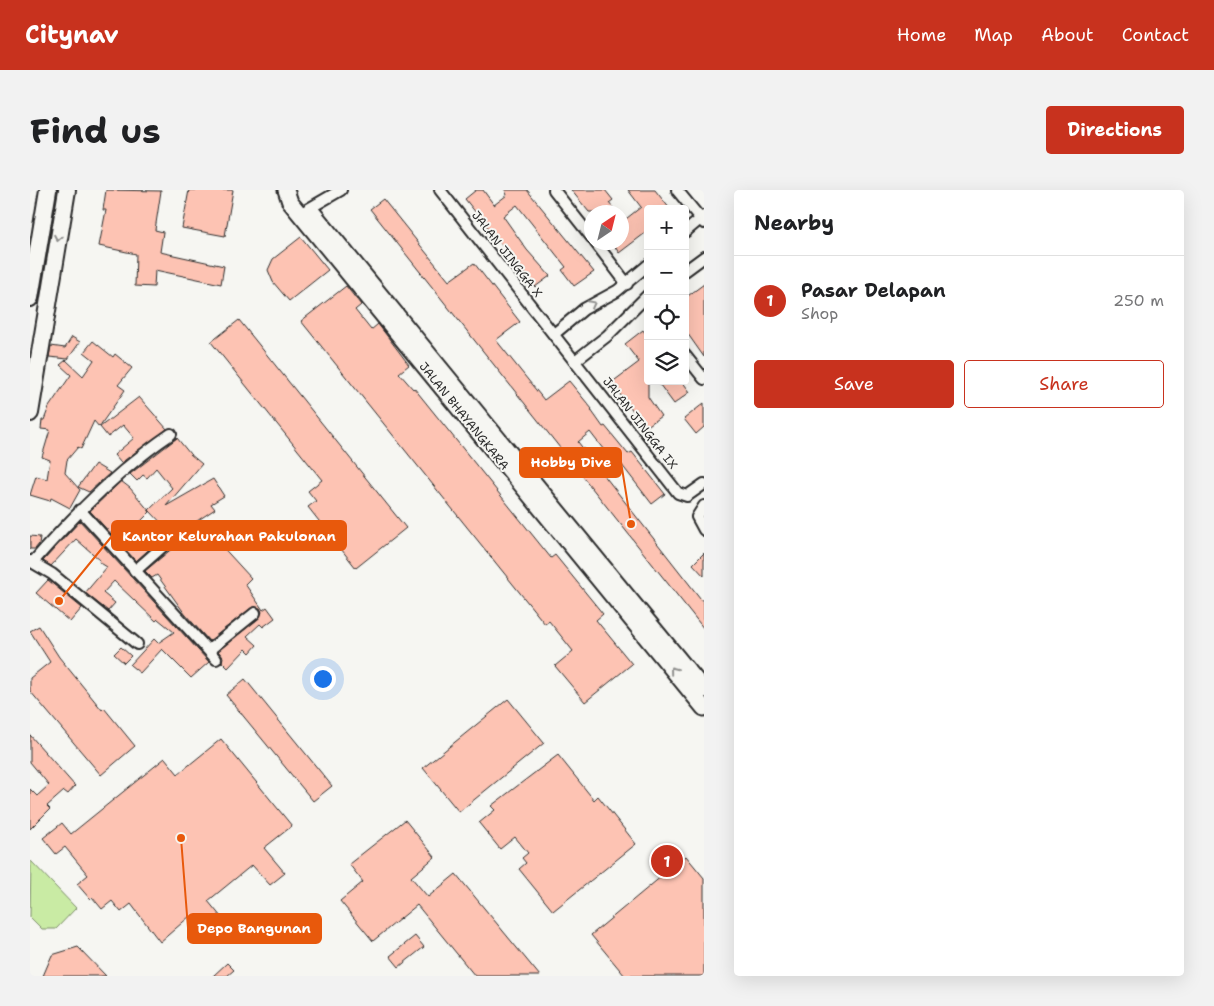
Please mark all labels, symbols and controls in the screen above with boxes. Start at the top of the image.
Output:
text: Citynav [25,19,119,51]
text: Home [897,23,946,47]
text: Map [974,23,1013,47]
text: About [1041,23,1094,47]
text: Contact [1122,23,1189,47]
button: Directions [1046,106,1184,154]
text: Find us [30,107,161,154]
north arrow [584,205,629,250]
map controls [644,205,689,385]
button: + [644,205,689,250]
street label: JALAN JINGGA X [468,208,546,301]
text: Nearby [754,209,834,237]
one-way arrow [54,234,64,242]
button: − [644,250,689,295]
text: Pasar Delapan [801,278,946,303]
text: 1 [766,290,774,311]
text: 250 m [1113,290,1164,311]
button: locate [644,295,689,340]
one-way arrow [587,300,596,310]
text: Shop [801,303,838,324]
button: layers [644,340,689,385]
street label: JALAN BHAYANGKARA [416,359,513,473]
button: Save [754,360,954,408]
button: Share [964,360,1164,408]
street label: JALAN JINGGA IX [599,374,681,472]
callout: Hobby Dive [520,448,621,477]
text: Hobby Dive [531,453,611,471]
callout: Kantor Kelurahan Pakulonan [112,521,346,550]
text: Kantor Kelurahan Pakulonan [122,527,336,545]
your location [310,666,336,692]
one-way arrow [670,667,679,676]
pin: 1 [651,842,683,880]
callout: Depo Bangunan [188,914,321,943]
text: Depo Bangunan [197,919,311,937]

